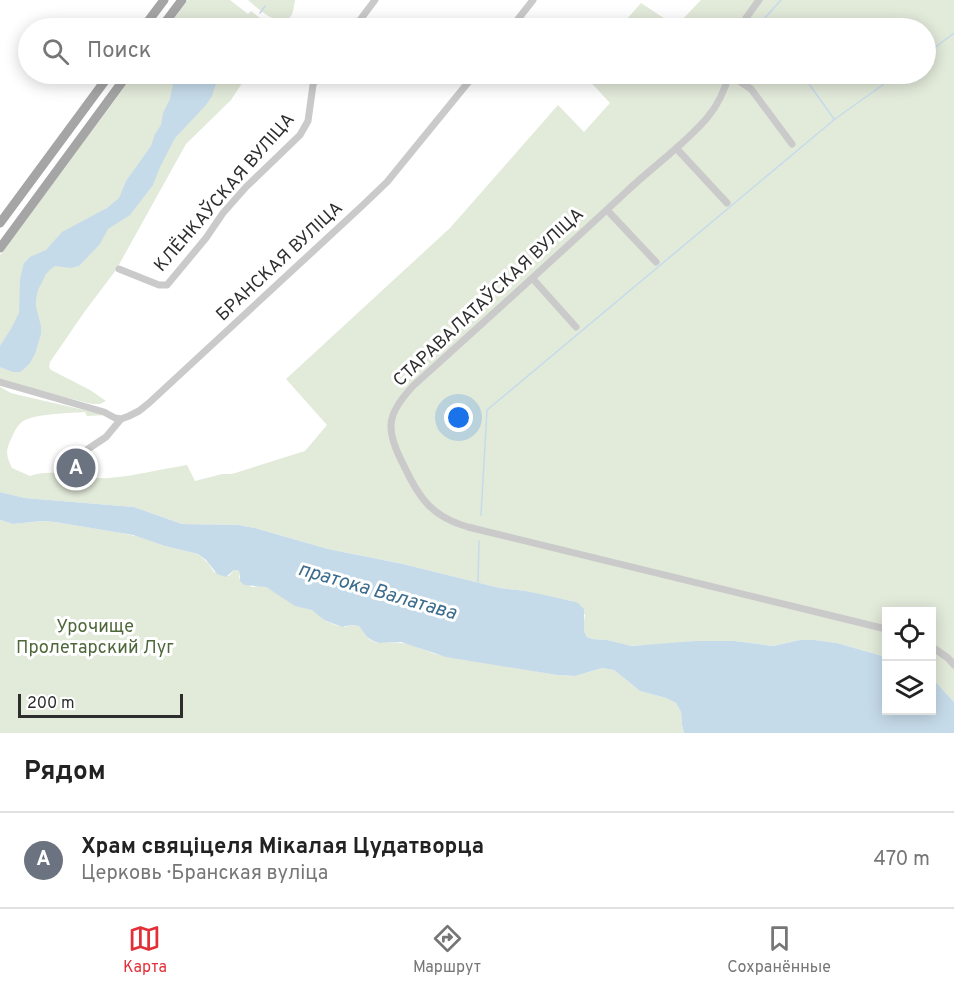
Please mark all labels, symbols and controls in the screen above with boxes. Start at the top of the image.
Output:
search box [18,18,936,84]
icon: search [39,35,72,68]
text: Поиск [87,38,151,65]
street label: КЛЁНКАЎСКАЯ ВУЛІЦА [148,108,300,277]
street label: БРАНСКАЯ ВУЛІЦА [212,197,348,327]
street label: СТАРАВАЛАТАЎСКАЯ ВУЛІЦА [388,202,589,392]
your location [444,403,473,432]
pin: A [56,446,96,490]
water label: пратока Валатава [295,557,460,627]
map controls [882,607,936,715]
button: locate [882,607,936,661]
park label: Урочище Пролетарский Луг [16,616,174,660]
button: layers [882,661,936,715]
scale bar [18,691,183,718]
text: 200 m [27,694,75,714]
text: Рядом [24,756,106,789]
text: Храм свяціцеля Мікалая Цудатворца [81,834,484,861]
text: A [36,847,51,873]
text: 470 m [873,847,930,873]
text: Церковь · Бранская вуліца [81,861,328,887]
tab: Карта [123,922,167,978]
tab: Маршрут [413,922,481,978]
tab: Сохранённые [727,922,831,978]

